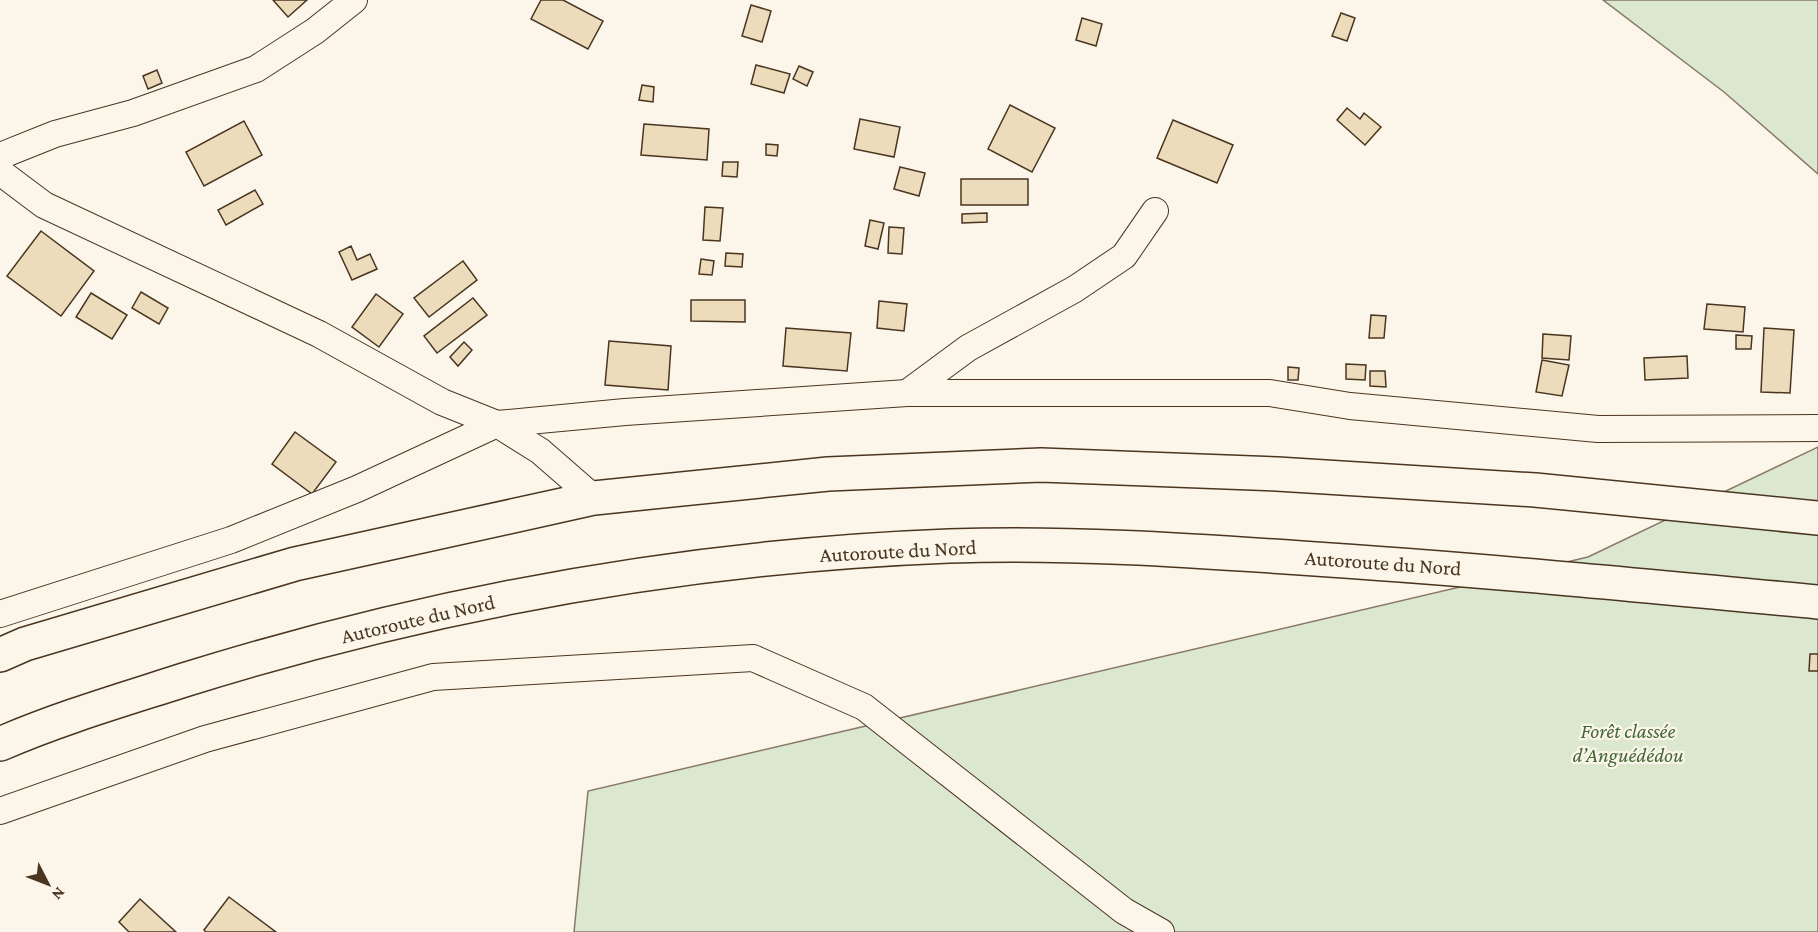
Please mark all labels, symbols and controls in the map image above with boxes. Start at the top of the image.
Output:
street label: Autoroute du Nord [819,535,977,567]
street label: Autoroute du Nord [1304,546,1462,580]
street label: Autoroute du Nord [339,590,497,648]
park label: Forêt classée d’Anguédédou [1572,719,1684,767]
north arrow [18,854,78,914]
text: N [49,884,69,904]

